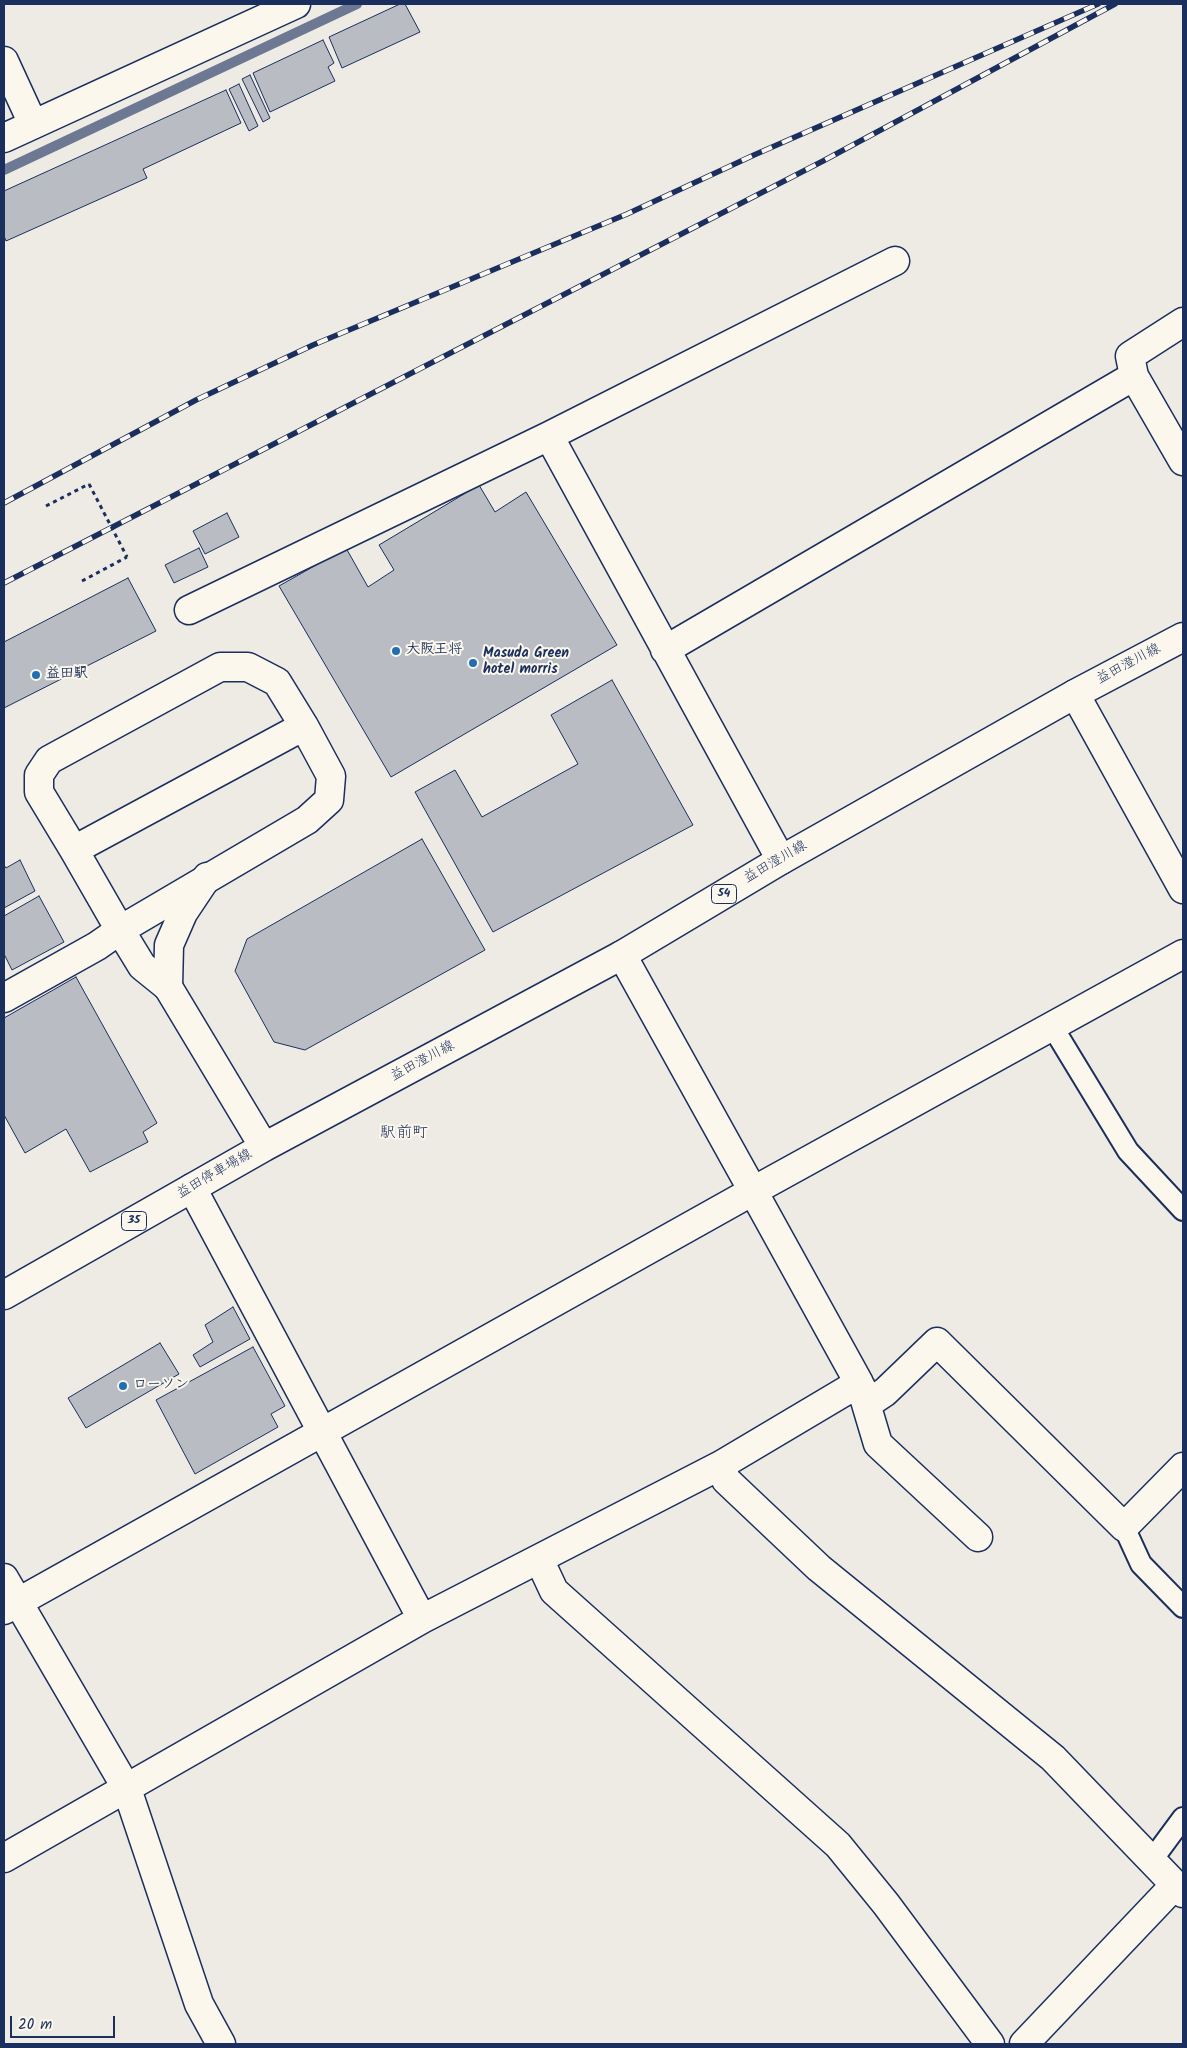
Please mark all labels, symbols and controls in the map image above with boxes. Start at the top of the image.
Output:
street label: 益田澄川線 [1094,641,1164,689]
place label: 大阪王将 [406,643,462,659]
marker: 大阪王将 [390,645,402,657]
place label: Masuda Green hotel morris [483,647,569,680]
marker: Masuda Green hotel morris [467,657,479,669]
place label: 益田駅 [46,667,88,683]
marker: 益田駅 [30,669,42,681]
street label: 益田澄川線 [741,838,811,888]
road number: 54 [712,884,736,904]
street label: 益田澄川線 [388,1038,458,1086]
district label: 駅前町 [380,1124,428,1144]
street label: 益田停車場線 [174,1147,256,1203]
road number: 35 [122,1212,146,1230]
place label: ローソン [133,1378,189,1394]
marker: ローソン [117,1380,129,1392]
scale bar [12,2006,118,2038]
text: 20 m [18,2013,52,2037]

